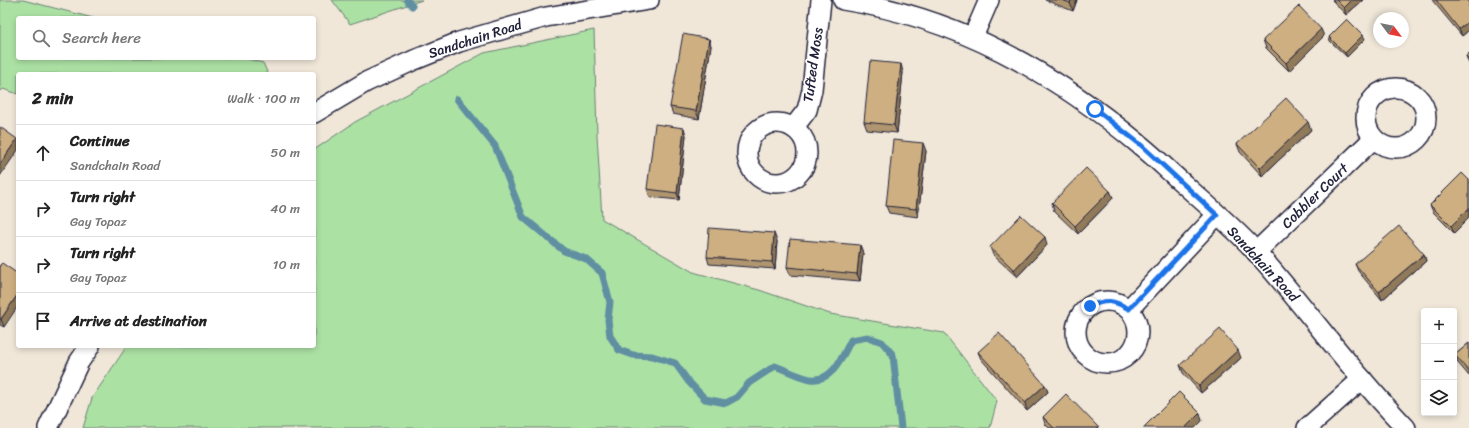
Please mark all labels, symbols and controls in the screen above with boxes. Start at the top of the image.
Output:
street label: Sandchain Road [425,12,527,66]
north arrow [1373,12,1409,48]
search box [16,16,316,60]
text: Search here [62,25,141,51]
street label: Tufted Moss [795,26,831,104]
icon: search [30,27,52,49]
text: 2 min [32,83,73,113]
text: Walk · 100 m [227,87,300,110]
route start [1086,100,1104,118]
text: Continue [70,128,130,154]
text: 50 m [270,141,300,164]
icon: ahead [32,142,54,164]
text: Sandchain Road [70,154,160,177]
street label: Cobbler Court [1275,156,1356,235]
text: Turn right [70,184,135,210]
text: 40 m [270,197,300,220]
icon: right [32,198,54,220]
text: Gay Topaz [70,210,127,233]
street label: Sandchain Road [1221,220,1306,309]
text: Turn right [70,240,135,266]
text: 10 m [273,253,300,276]
icon: right [32,254,54,276]
text: Gay Topaz [70,266,127,289]
route end [1081,297,1099,315]
text: Arrive at destination [70,308,207,334]
map controls [1421,308,1457,416]
button: + [1421,308,1457,344]
icon: arrive [32,310,54,332]
button: − [1421,344,1457,380]
button: layers [1421,380,1457,416]

